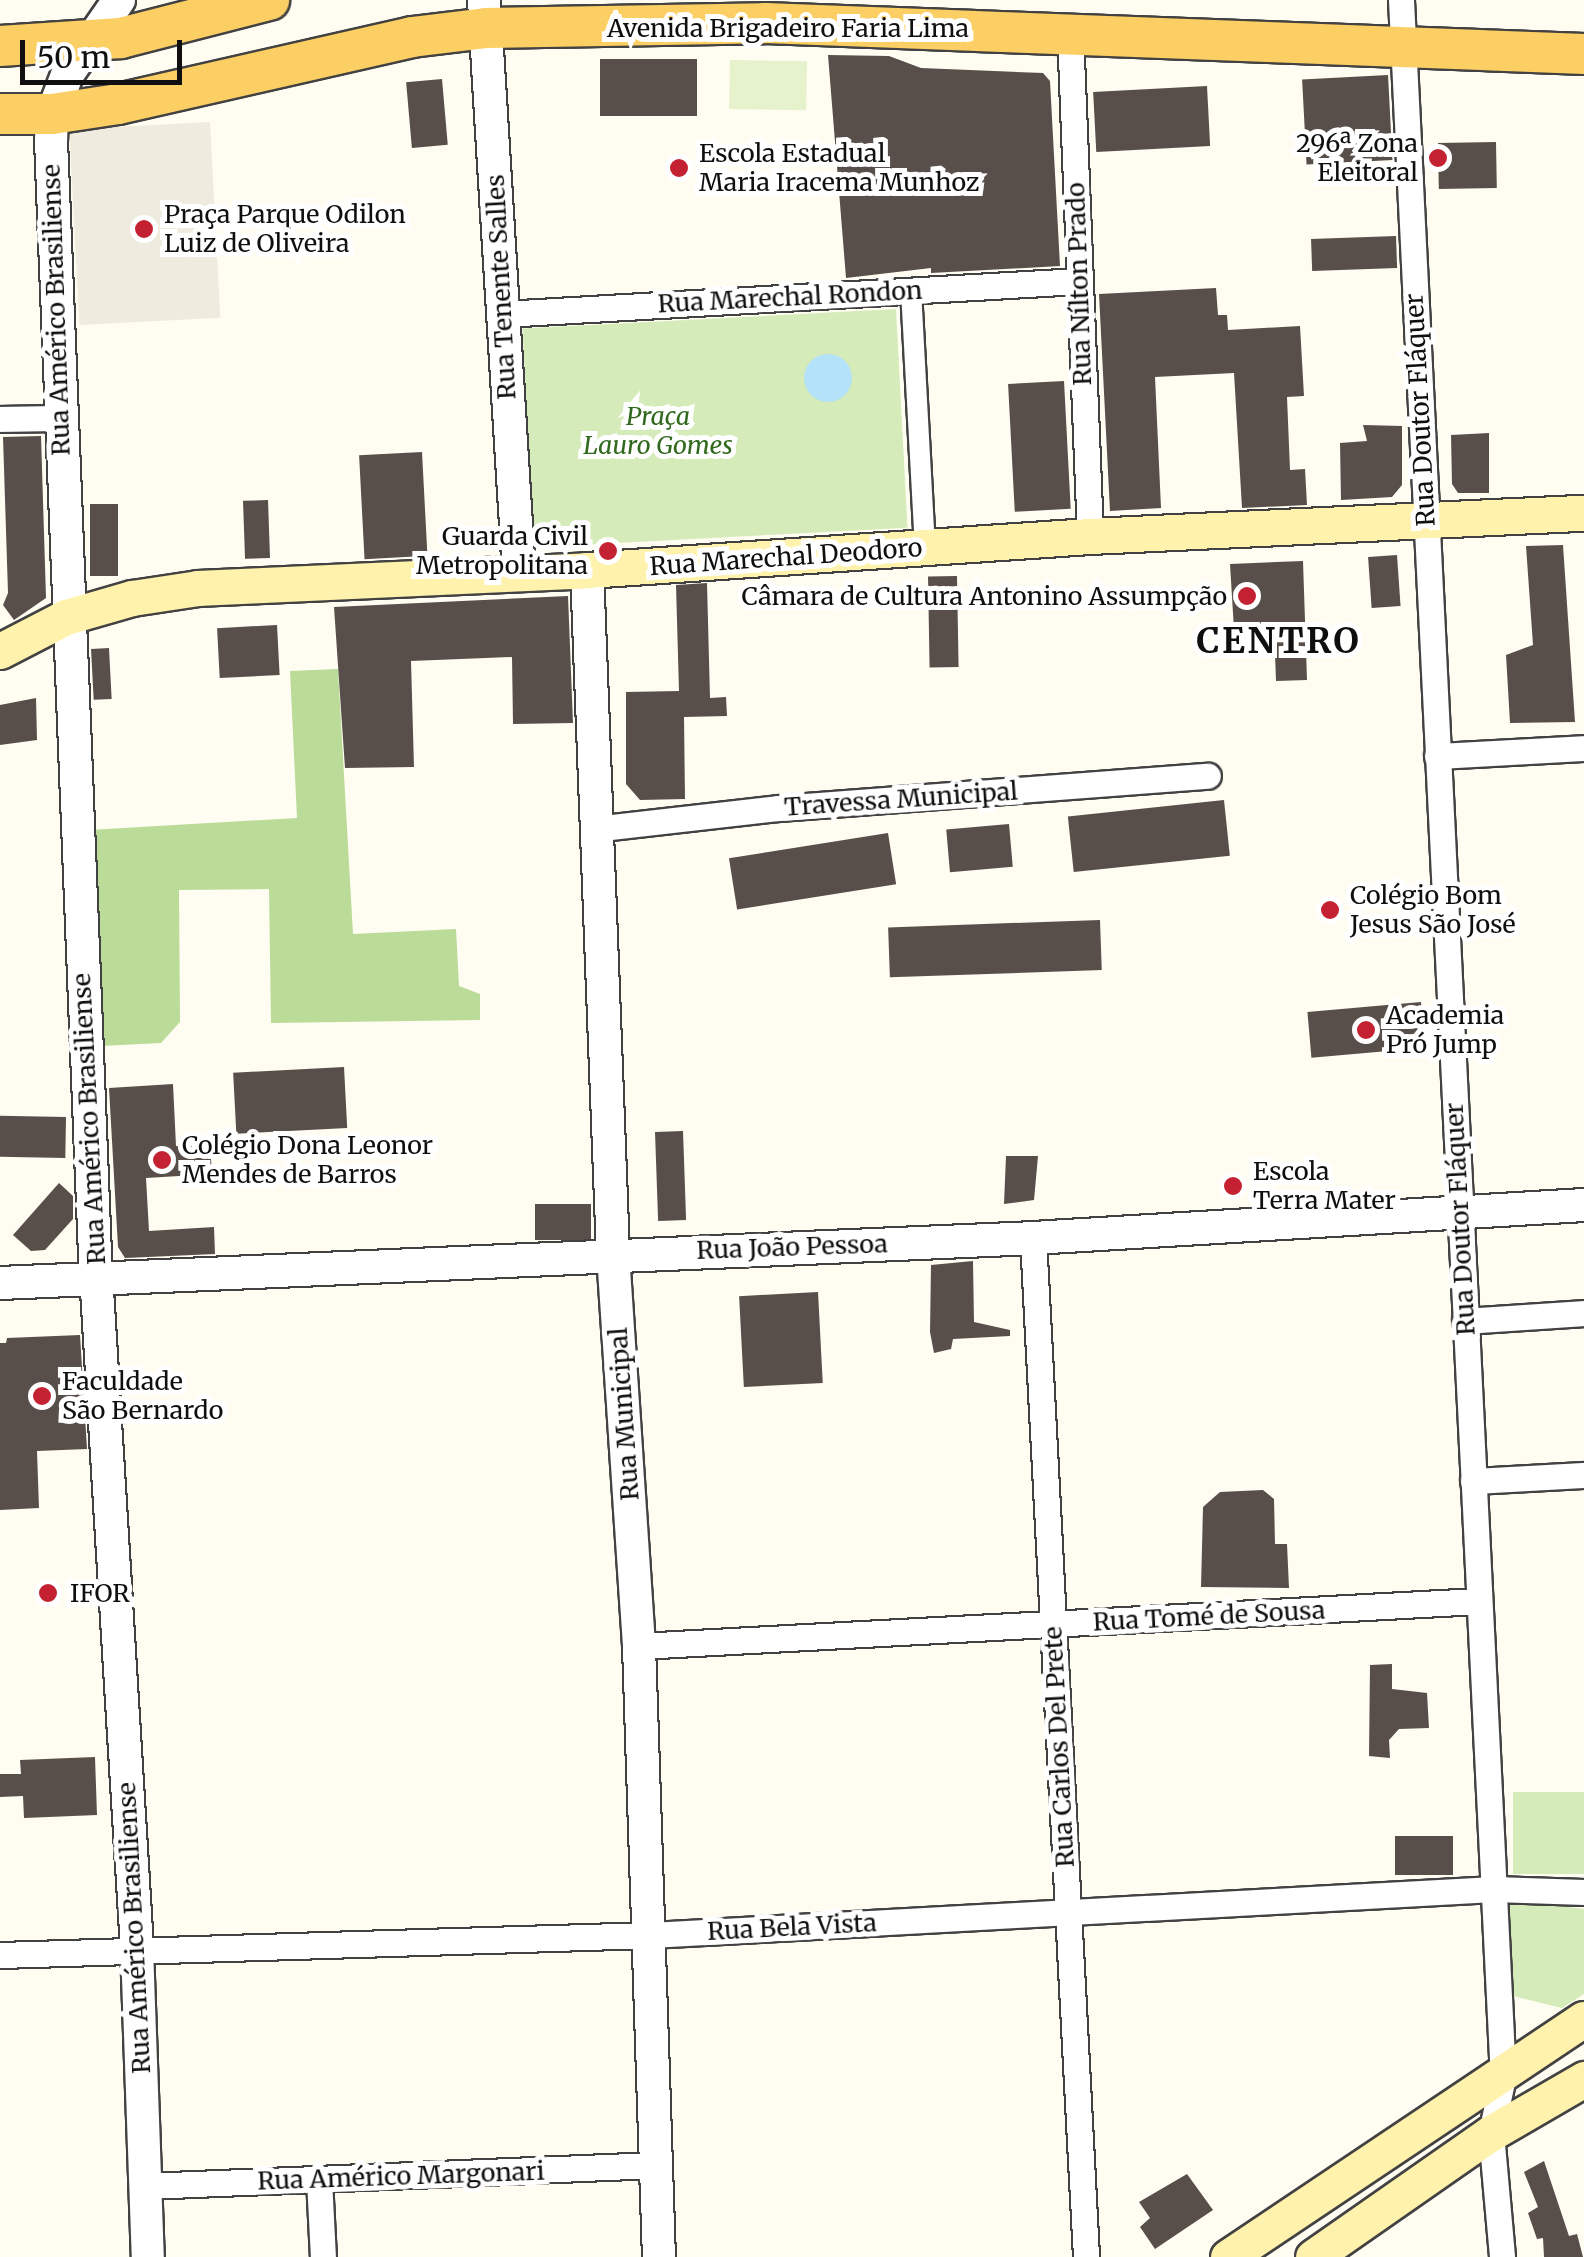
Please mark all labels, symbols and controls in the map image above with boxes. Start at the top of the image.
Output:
street label: Avenida Brigadeiro Faria Lima [607,13,969,43]
scale bar [25,20,188,82]
text: 50 m [37,38,110,76]
place label: 296ª Zona Eleitoral [1296,129,1418,188]
place label: Escola Estadual Maria Iracema Munhoz [699,139,979,198]
marker: 296ª Zona Eleitoral [1427,147,1449,169]
marker: Escola Estadual Maria Iracema Munhoz [668,157,690,179]
street label: Rua Américo Brasiliense [36,164,76,456]
street label: Rua Tenente Salles [480,174,522,400]
street label: Rua Nílton Prado [1060,182,1098,386]
place label: Praça Parque Odilon Luiz de Oliveira [164,200,406,259]
marker: Praça Parque Odilon Luiz de Oliveira [133,218,155,240]
street label: Rua Marechal Rondon [657,275,923,319]
street label: Rua Doutor Fláquer [1399,293,1441,527]
park label: Praça Lauro Gomes [583,402,733,461]
place label: Guarda Civil Metropolitana [416,522,588,581]
street label: Rua Marechal Deodoro [649,533,923,581]
marker: Guarda Civil Metropolitana [597,540,619,562]
place label: Câmara de Cultura Antonino Assumpção [742,581,1227,611]
marker: Câmara de Cultura Antonino Assumpção [1236,585,1258,607]
district label: CENTRO [1197,620,1361,662]
street label: Travessa Municipal [783,776,1019,822]
place label: Colégio Bom Jesus São José [1350,881,1516,940]
marker: Colégio Bom Jesus São José [1319,899,1341,921]
street label: Rua Américo Brasiliense [66,973,112,1265]
place label: Academia Pró Jump [1386,1001,1504,1060]
marker: Academia Pró Jump [1355,1019,1377,1041]
street label: Rua Doutor Fláquer [1439,1102,1481,1336]
place label: Colégio Dona Leonor Mendes de Barros [182,1131,433,1190]
marker: Colégio Dona Leonor Mendes de Barros [151,1149,173,1171]
place label: Escola Terra Mater [1253,1157,1396,1216]
marker: Escola Terra Mater [1222,1175,1244,1197]
street label: Rua João Pessoa [696,1229,888,1265]
street label: Rua Municipal [603,1326,645,1502]
place label: Faculdade São Bernardo [62,1367,223,1426]
marker: Faculdade São Bernardo [31,1385,53,1407]
place label: IFOR [70,1578,130,1608]
marker: IFOR [35,1580,61,1606]
street label: Rua Tomé de Sousa [1092,1595,1326,1637]
street label: Rua Carlos Del Prete [1038,1626,1080,1868]
street label: Rua Américo Brasiliense [111,1782,157,2074]
street label: Rua Bela Vista [706,1908,878,1946]
street label: Rua Américo Margonari [257,2156,545,2196]

